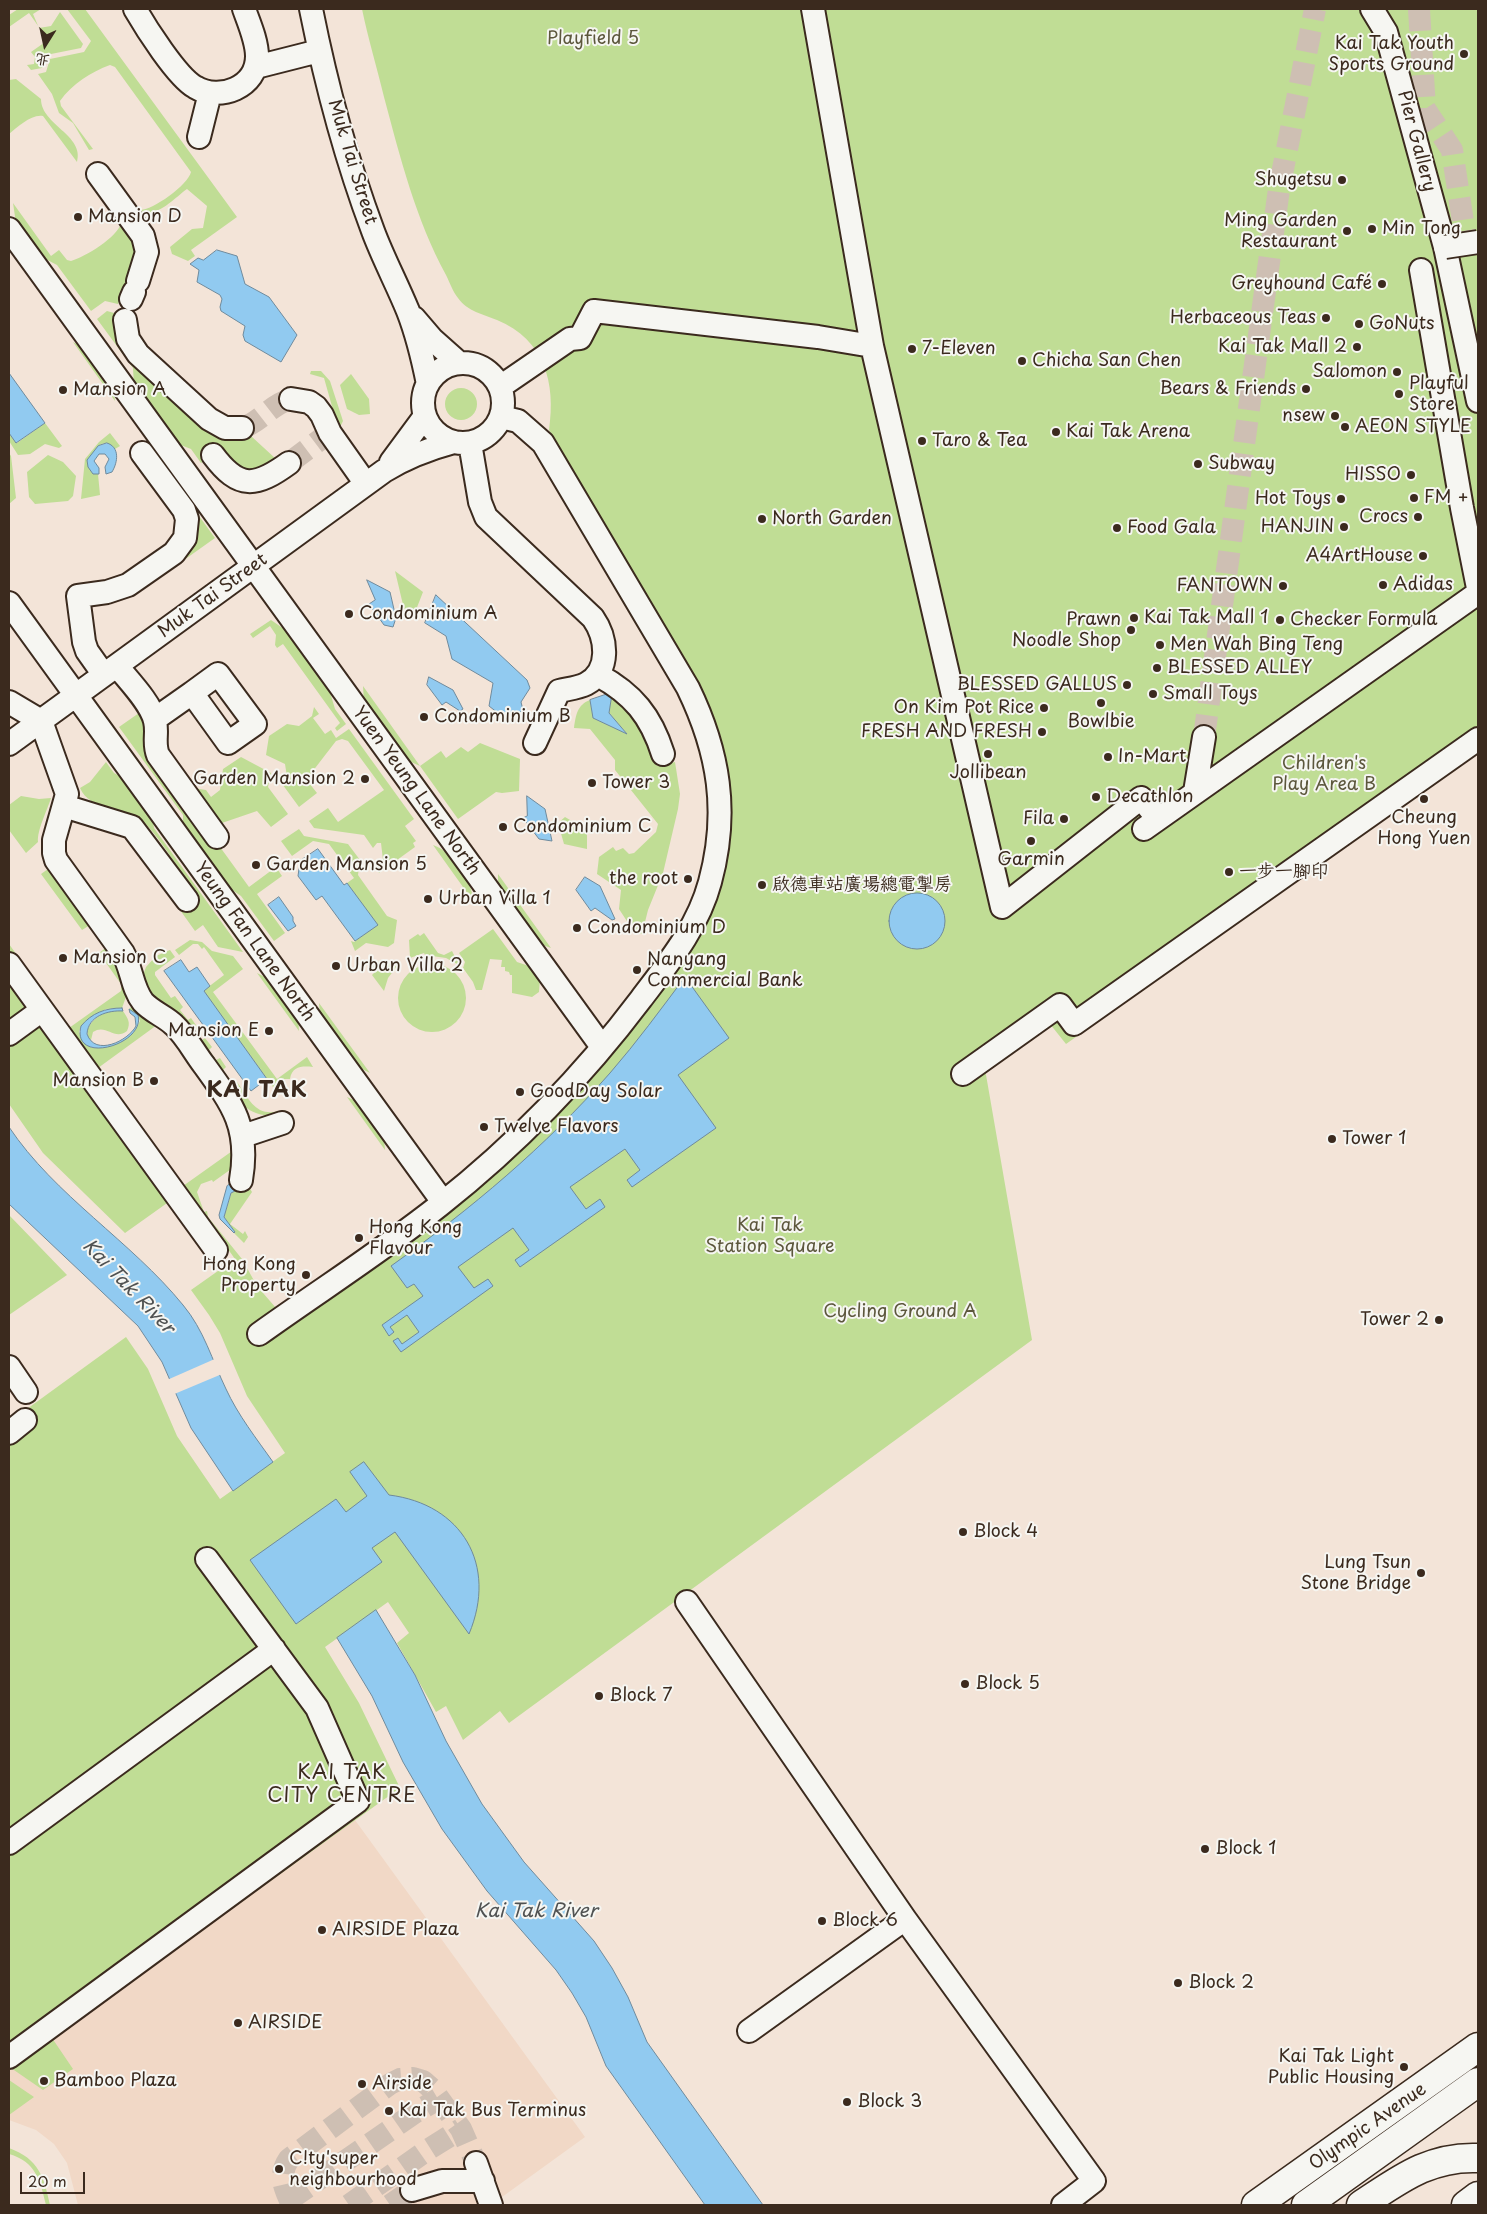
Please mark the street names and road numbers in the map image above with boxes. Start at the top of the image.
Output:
street label: Pier Gallery [1392,88,1440,194]
street label: Muk Tai Street [323,97,381,227]
street label: Muk Tai Street [154,549,272,643]
street label: Yuen Yeung Lane North [348,702,484,880]
street label: Yeung Fan Lane North [189,858,319,1026]
street label: Olympic Avenue [1305,2079,1431,2175]

